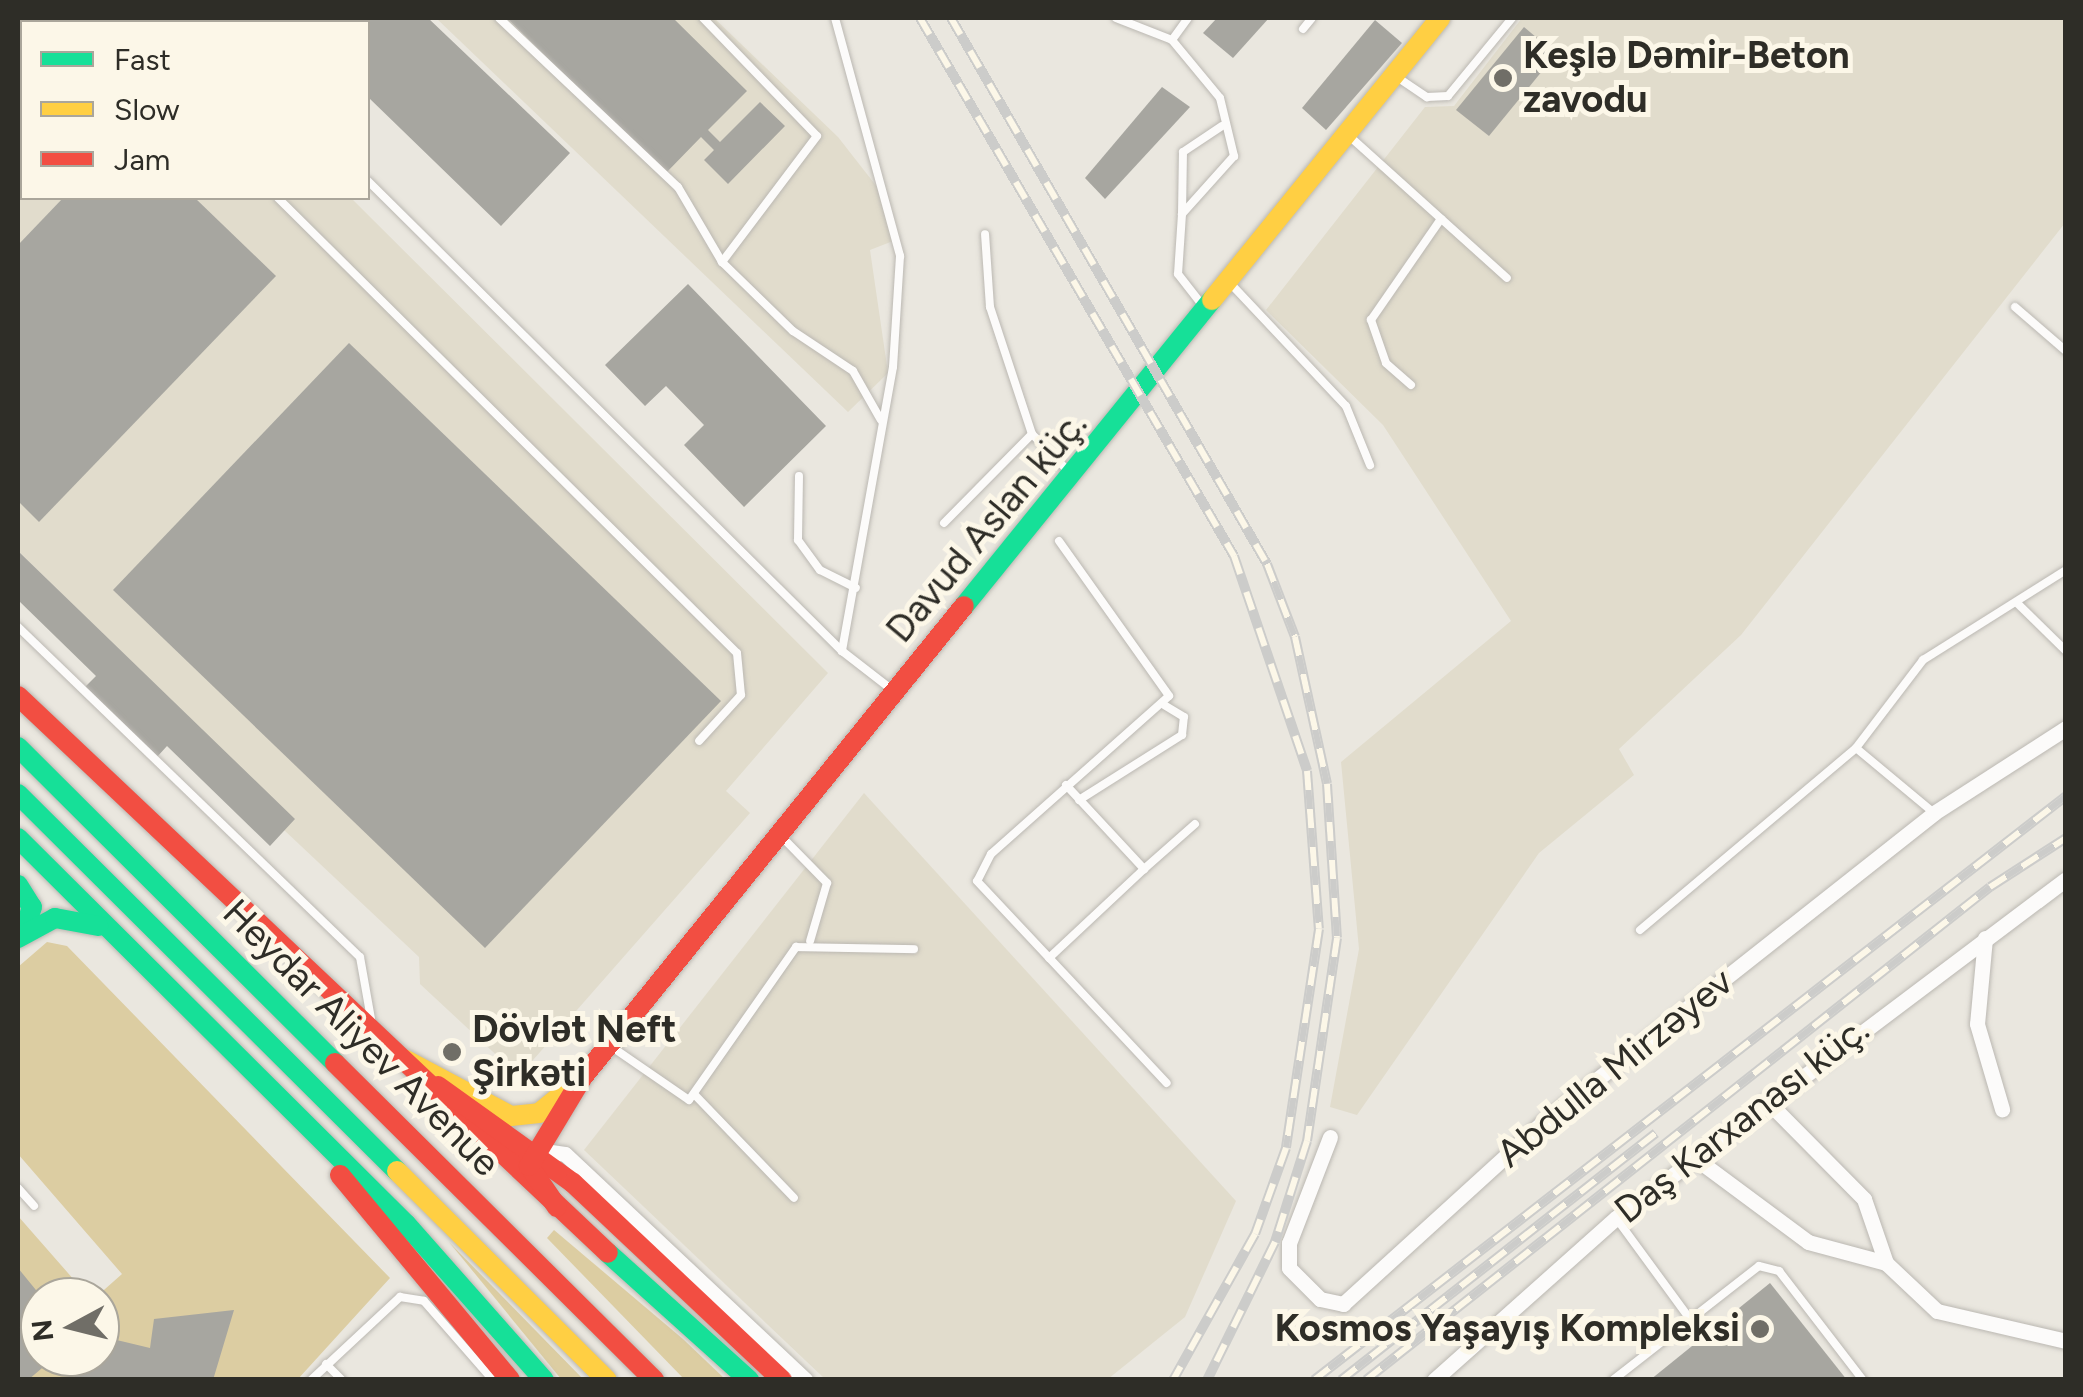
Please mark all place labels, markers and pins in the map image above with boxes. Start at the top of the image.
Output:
place label: Keşlə Dəmir-Beton zavodu [1523,33,1850,122]
marker: Keşlə Dəmir-Beton zavodu [1492,67,1514,89]
place label: Dövlət Neft Şirkəti [472,1007,676,1096]
marker: Dövlət Neft Şirkəti [441,1041,463,1063]
place label: Kosmos Yaşayış Kompleksi [1275,1306,1740,1352]
marker: Kosmos Yaşayış Kompleksi [1749,1318,1771,1340]

